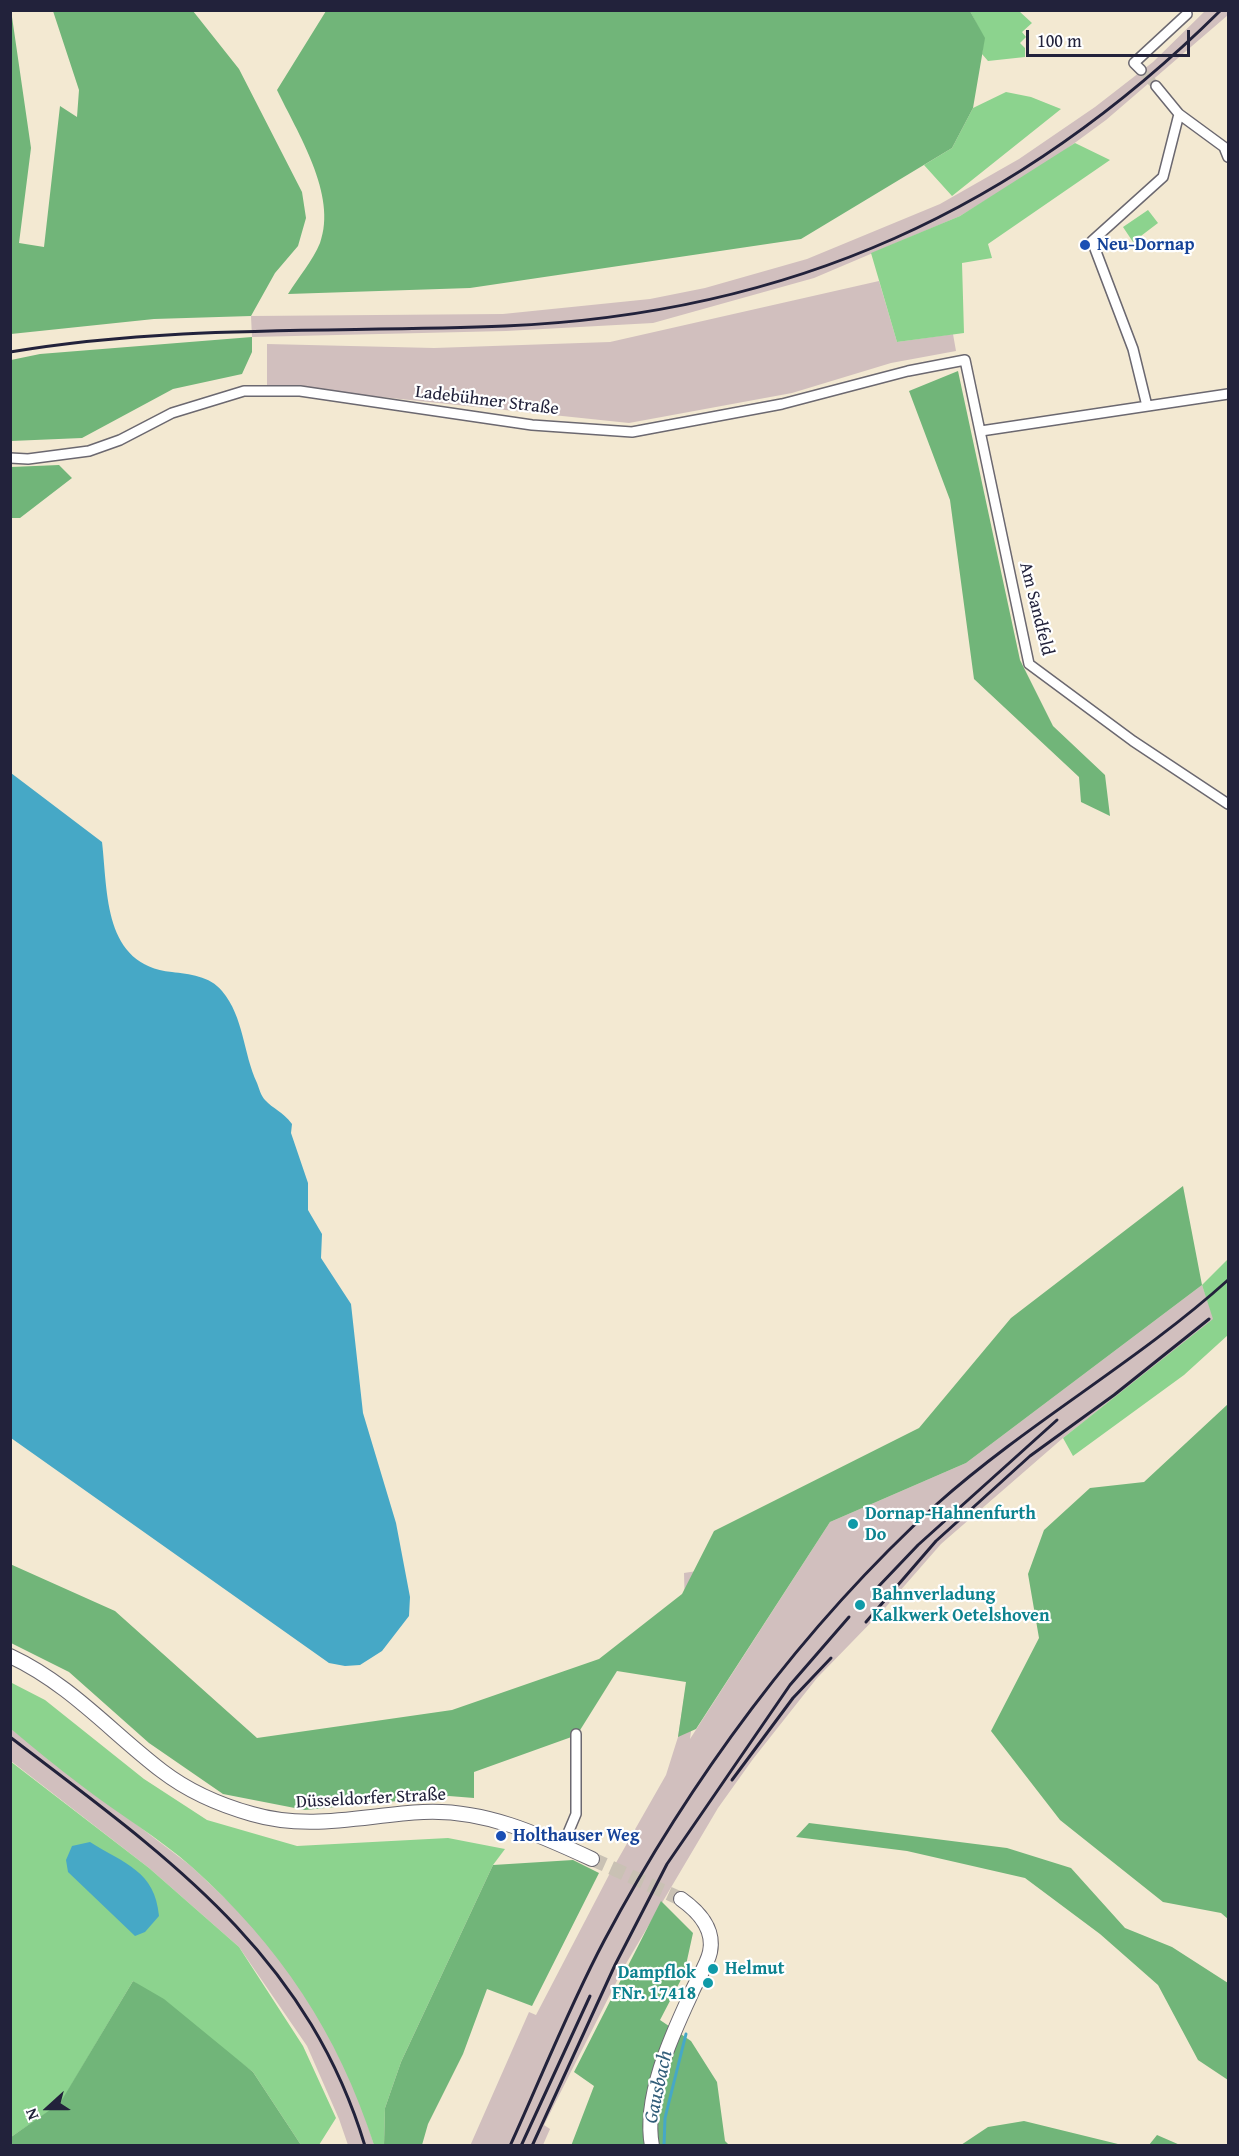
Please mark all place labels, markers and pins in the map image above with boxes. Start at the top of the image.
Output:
place label: Neu-Dornap [1097,234,1194,256]
marker: Neu-Dornap [1078,238,1092,252]
place label: Dornap-Hahnenfurth Do [865,1503,1036,1546]
marker: Dornap-Hahnenfurth Do [846,1517,860,1531]
place label: Bahnverladung Kalkwerk Oetelshoven [872,1584,1050,1626]
marker: Bahnverladung Kalkwerk Oetelshoven [853,1598,867,1612]
place label: Holthauser Weg [513,1825,639,1847]
marker: Holthauser Weg [494,1829,508,1843]
place label: Helmut [725,1958,784,1980]
place label: Dampflok FNr. 17418 [612,1962,696,2004]
marker: Helmut [706,1962,720,1976]
marker: Dampflok FNr. 17418 [701,1976,715,1990]

